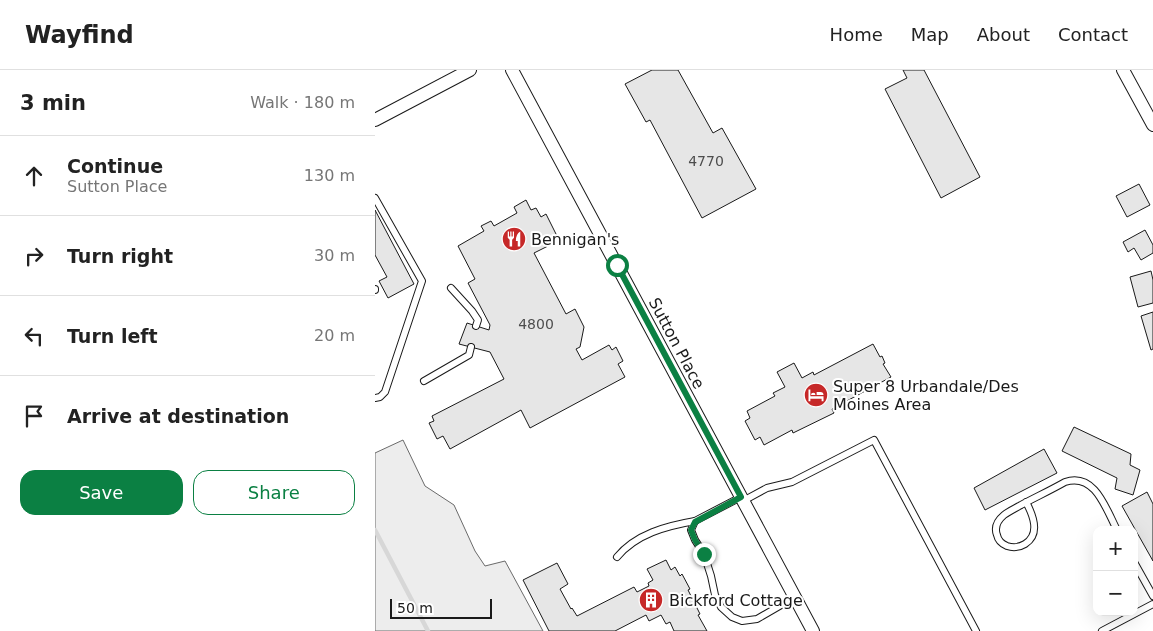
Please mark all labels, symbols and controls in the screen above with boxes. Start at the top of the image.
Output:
text: Wayfind [25,21,134,49]
text: Home [830,24,883,45]
text: Map [911,24,949,45]
text: About [977,24,1030,45]
text: Contact [1058,24,1128,45]
text: 3 min [20,91,86,115]
text: Walk · 180 m [250,93,355,112]
house number: 4770 [688,153,724,169]
text: Continue [67,155,163,177]
icon: ahead [20,162,48,190]
text: 130 m [304,166,355,185]
text: Sutton Place [67,177,167,196]
restaurant icon: Bennigan's [501,226,527,252]
place label: Bennigan's [531,230,619,249]
icon: right [20,242,48,270]
text: Turn right [67,245,173,267]
text: 30 m [314,246,355,265]
route start [606,254,629,277]
street label: Sutton Place [645,294,709,392]
house number: 4800 [518,316,554,332]
icon: left [20,322,48,350]
text: Turn left [67,325,158,347]
text: 20 m [314,326,355,345]
place label: Super 8 Urbandale/Des Moines Area [833,377,1019,414]
hotel icon: Super 8 Urbandale/Des Moines Area [803,382,829,408]
icon: arrive [20,402,48,430]
text: Arrive at destination [67,405,289,427]
button: Save [20,470,183,515]
button: Share [193,470,355,515]
map controls [1093,526,1138,616]
button: + [1093,526,1138,571]
route end [693,543,716,566]
button: − [1093,571,1138,616]
building icon: Bickford Cottage [638,587,664,613]
place label: Bickford Cottage [669,591,803,610]
scale bar [390,596,493,619]
text: 50 m [397,600,433,616]

